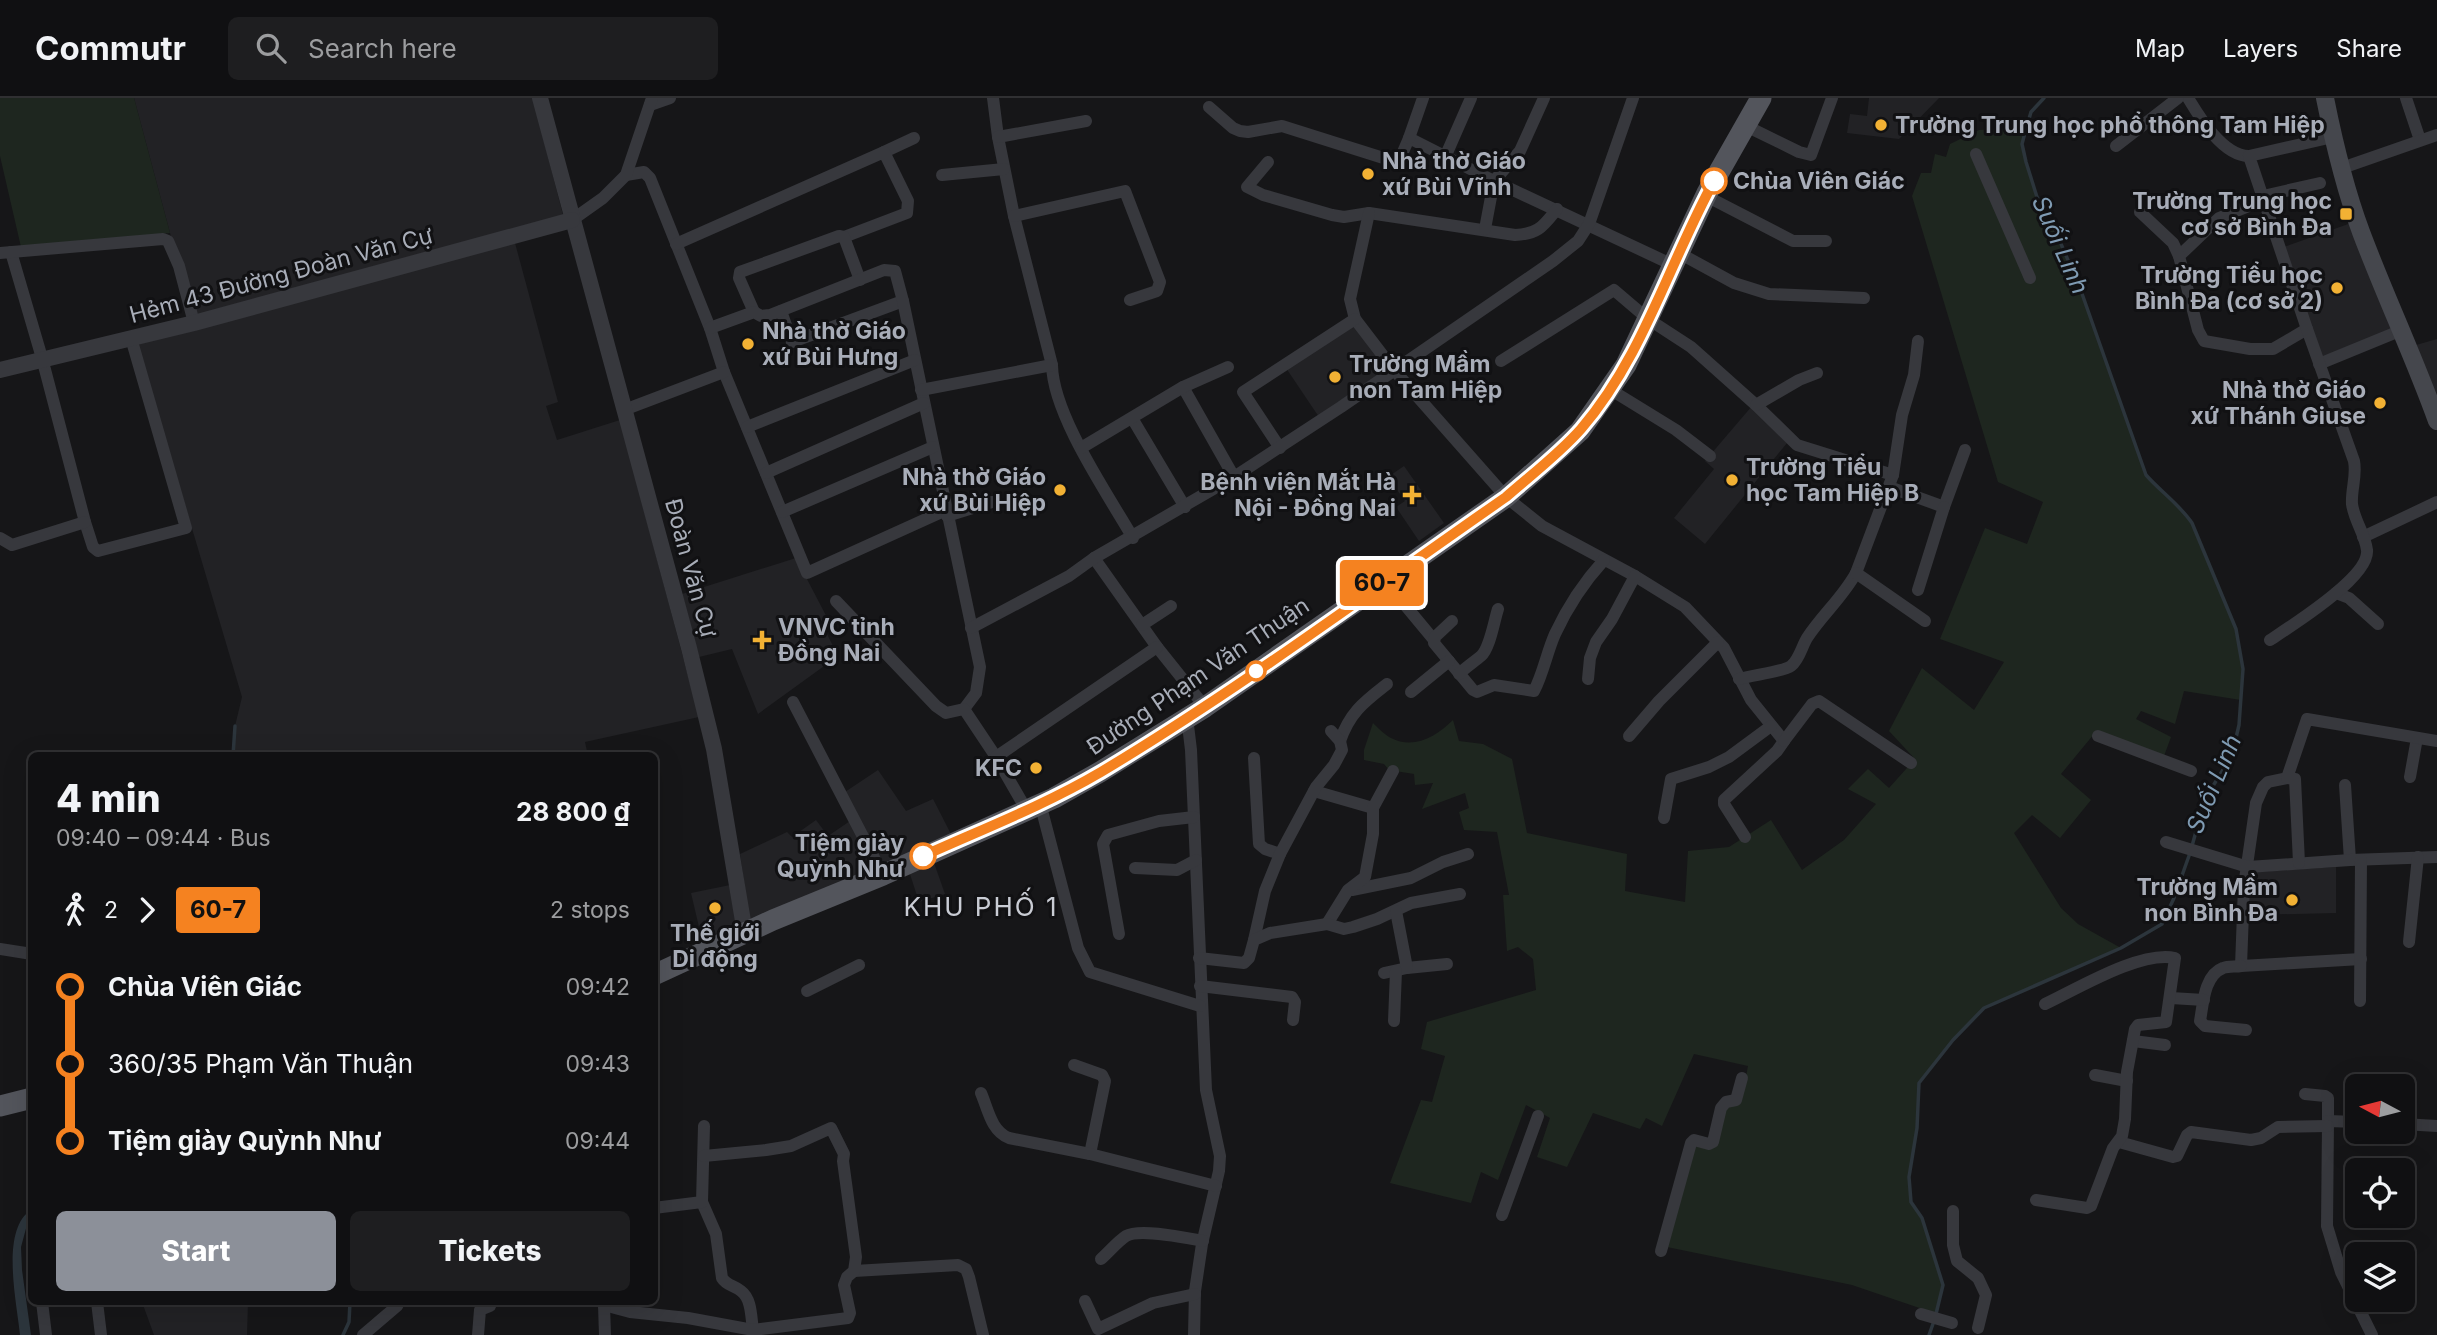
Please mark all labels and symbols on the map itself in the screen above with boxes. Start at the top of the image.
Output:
place label: Trường Trung học phổ thông Tam Hiệp [1895,111,2325,139]
marker: Trường Trung học phổ thông Tam Hiệp [1873,117,1889,133]
place label: Nhà thờ Giáo xứ Bùi Vĩnh [1382,147,1526,201]
marker: Nhà thờ Giáo xứ Bùi Vĩnh [1360,166,1376,182]
place label: Chùa Viên Giác [1733,167,1905,195]
marker: Chùa Viên Giác [1701,168,1727,194]
place label: Trường Trung học cơ sở Bình Đa [2132,187,2332,241]
water label: Suối Linh [2026,191,2095,298]
marker: Trường Trung học cơ sở Bình Đa [2338,206,2354,222]
street label: Hẻm 43 Đường Đoàn Văn Cự [126,221,436,329]
place label: Trường Tiểu học Bình Đa (cơ sở 2) [2135,261,2323,315]
marker: Trường Tiểu học Bình Đa (cơ sở 2) [2329,280,2345,296]
place label: Nhà thờ Giáo xứ Bùi Hưng [762,317,906,371]
marker: Nhà thờ Giáo xứ Bùi Hưng [740,336,756,352]
place label: Trường Mầm non Tam Hiệp [1349,350,1502,404]
marker: Trường Mầm non Tam Hiệp [1327,369,1343,385]
place label: Nhà thờ Giáo xứ Thánh Giuse [2191,376,2366,430]
marker: Nhà thờ Giáo xứ Thánh Giuse [2372,395,2388,411]
place label: Trường Tiểu học Tam Hiệp B [1746,453,1919,507]
place label: Nhà thờ Giáo xứ Bùi Hiệp [902,463,1046,517]
place label: Bệnh viện Mắt Hà Nội - Đồng Nai [1200,468,1396,522]
marker: Trường Tiểu học Tam Hiệp B [1724,472,1740,488]
marker: Nhà thờ Giáo xứ Bùi Hiệp [1052,482,1068,498]
marker: Bệnh viện Mắt Hà Nội - Đồng Nai [1402,485,1422,505]
street label: Đoàn Văn Cự [659,496,723,640]
line badge: 60-7 [1333,560,1431,606]
street label: Đường Phạm Văn Thuận [1082,591,1314,761]
place label: VNVC tỉnh Đồng Nai [778,613,895,667]
marker: VNVC tỉnh Đồng Nai [752,630,772,650]
unlabelled marker [1246,661,1266,681]
water label: Suối Linh [2180,730,2247,837]
place label: KFC [975,754,1022,782]
marker: KFC [1028,760,1044,776]
place label: Tiệm giày Quỳnh Như [777,829,904,883]
marker: Tiệm giày Quỳnh Như [910,843,936,869]
place label: Trường Mầm non Bình Đa [2137,873,2278,927]
district label: KHU PHỐ 1 [903,887,1059,922]
marker: Trường Mầm non Bình Đa [2284,892,2300,908]
marker: Thế giới Di động [707,900,723,916]
place label: Thế giới Di động [670,919,760,973]
north arrow [2345,1074,2415,1144]

